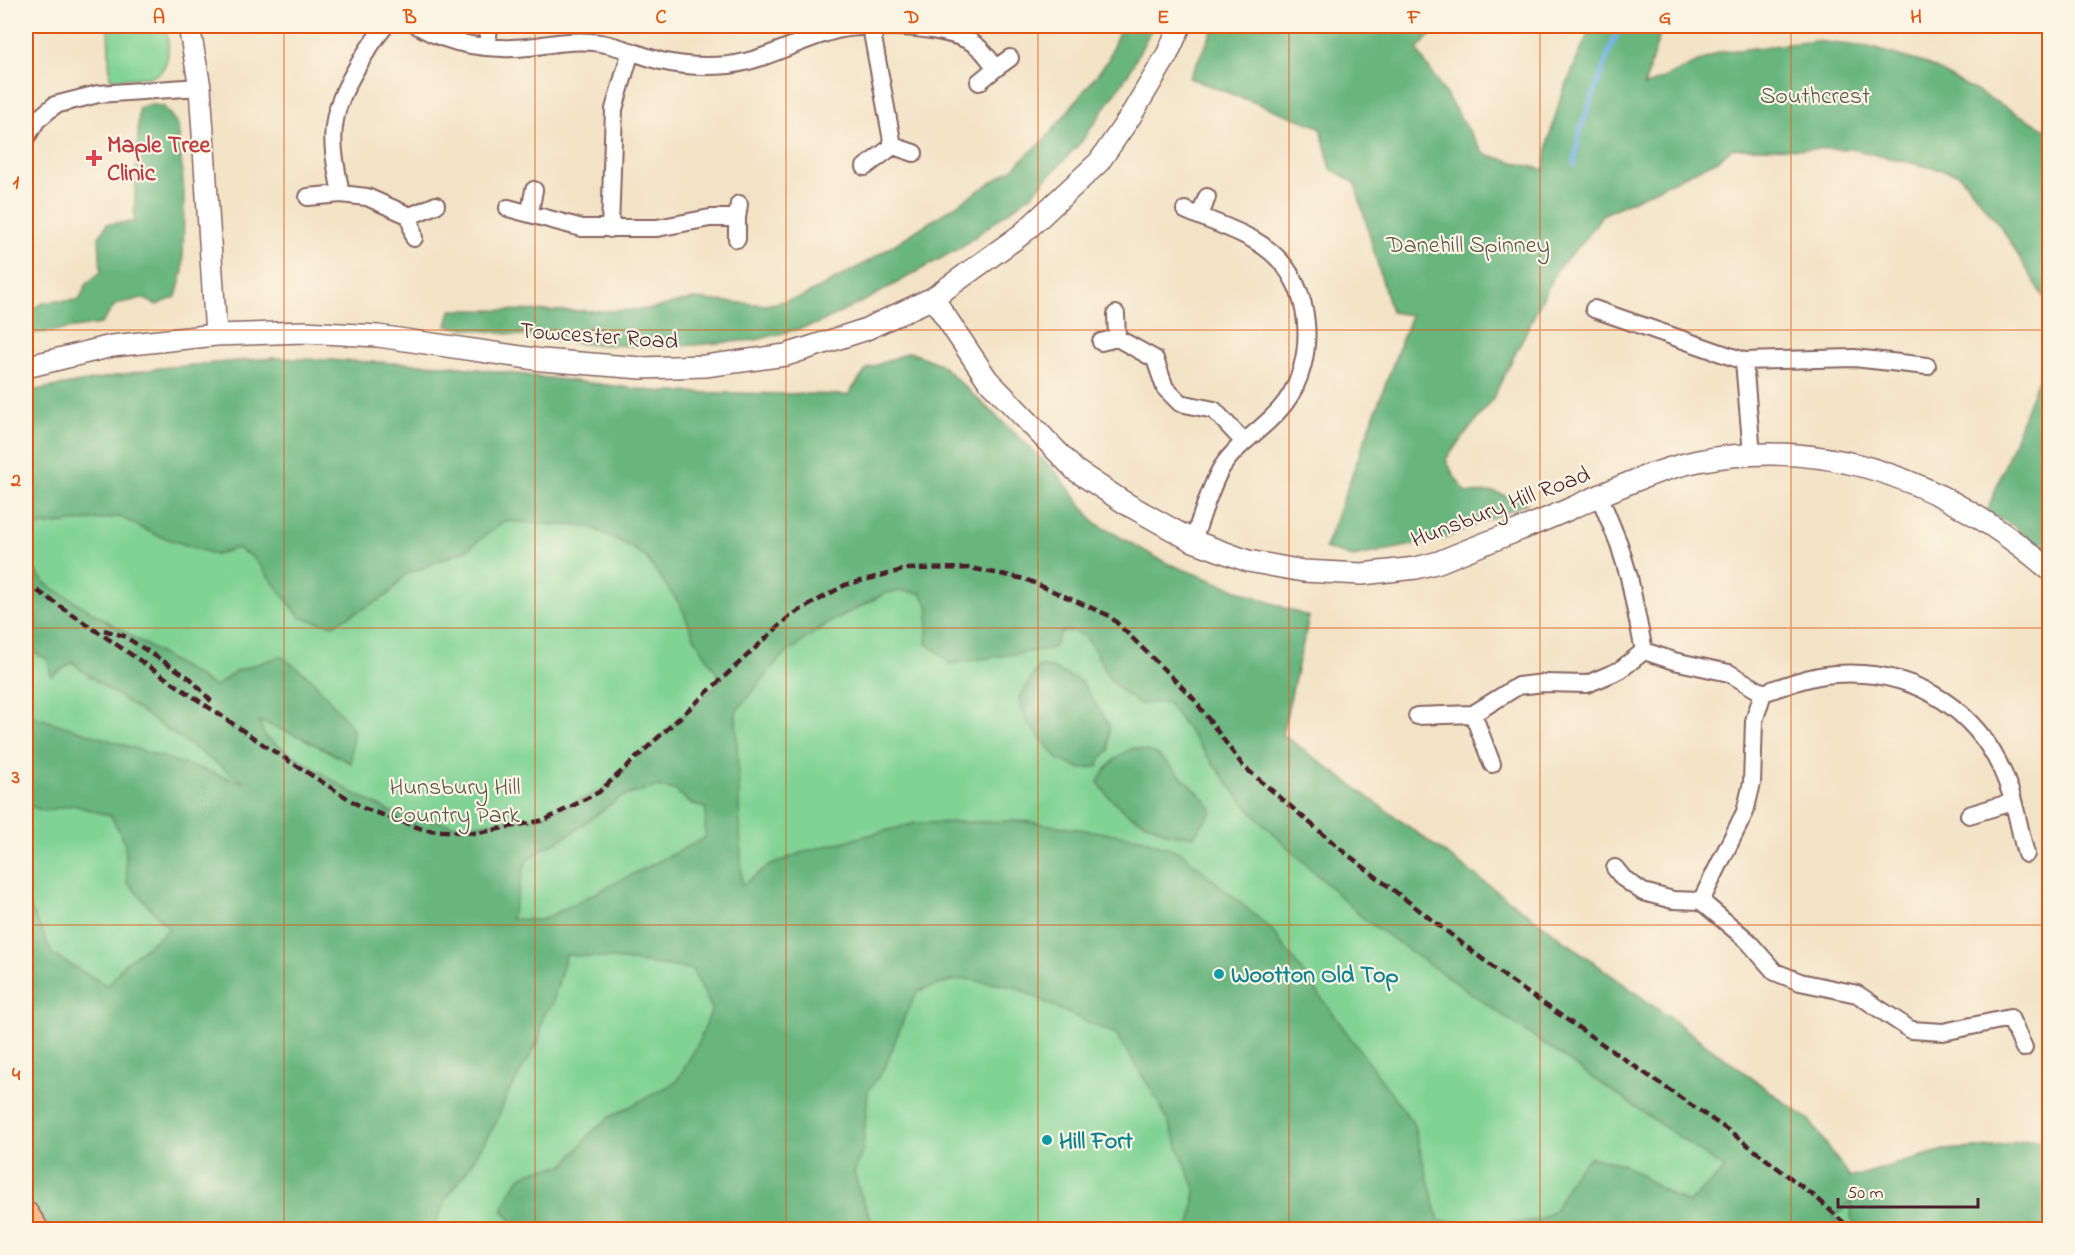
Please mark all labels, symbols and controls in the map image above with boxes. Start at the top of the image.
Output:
text: A [153,4,165,33]
text: B [402,4,417,33]
text: C [656,4,667,33]
text: D [904,4,919,33]
text: E [1157,4,1169,33]
text: F [1407,4,1421,33]
text: G [1659,4,1672,33]
text: H [1910,4,1922,33]
park label: Southcrest [1760,80,1870,115]
place label: Maple Tree Clinic [107,129,212,192]
marker: Maple Tree Clinic [85,149,103,167]
text: 1 [13,169,20,198]
park label: Danehill Spinney [1385,229,1550,265]
street label: Towcester Road [518,314,680,361]
street label: Hunsbury Hill Road [1406,458,1596,560]
text: 2 [10,467,21,496]
text: 3 [11,764,20,793]
park label: Hunsbury Hill Country Park [389,771,521,835]
place label: Wootton Old Top [1231,959,1399,994]
marker: Wootton Old Top [1212,967,1226,981]
text: 4 [12,1061,21,1090]
place label: Hill Fort [1059,1125,1134,1160]
marker: Hill Fort [1040,1133,1054,1147]
scale bar [1838,1171,1978,1209]
text: 50 m [1847,1181,1884,1207]

